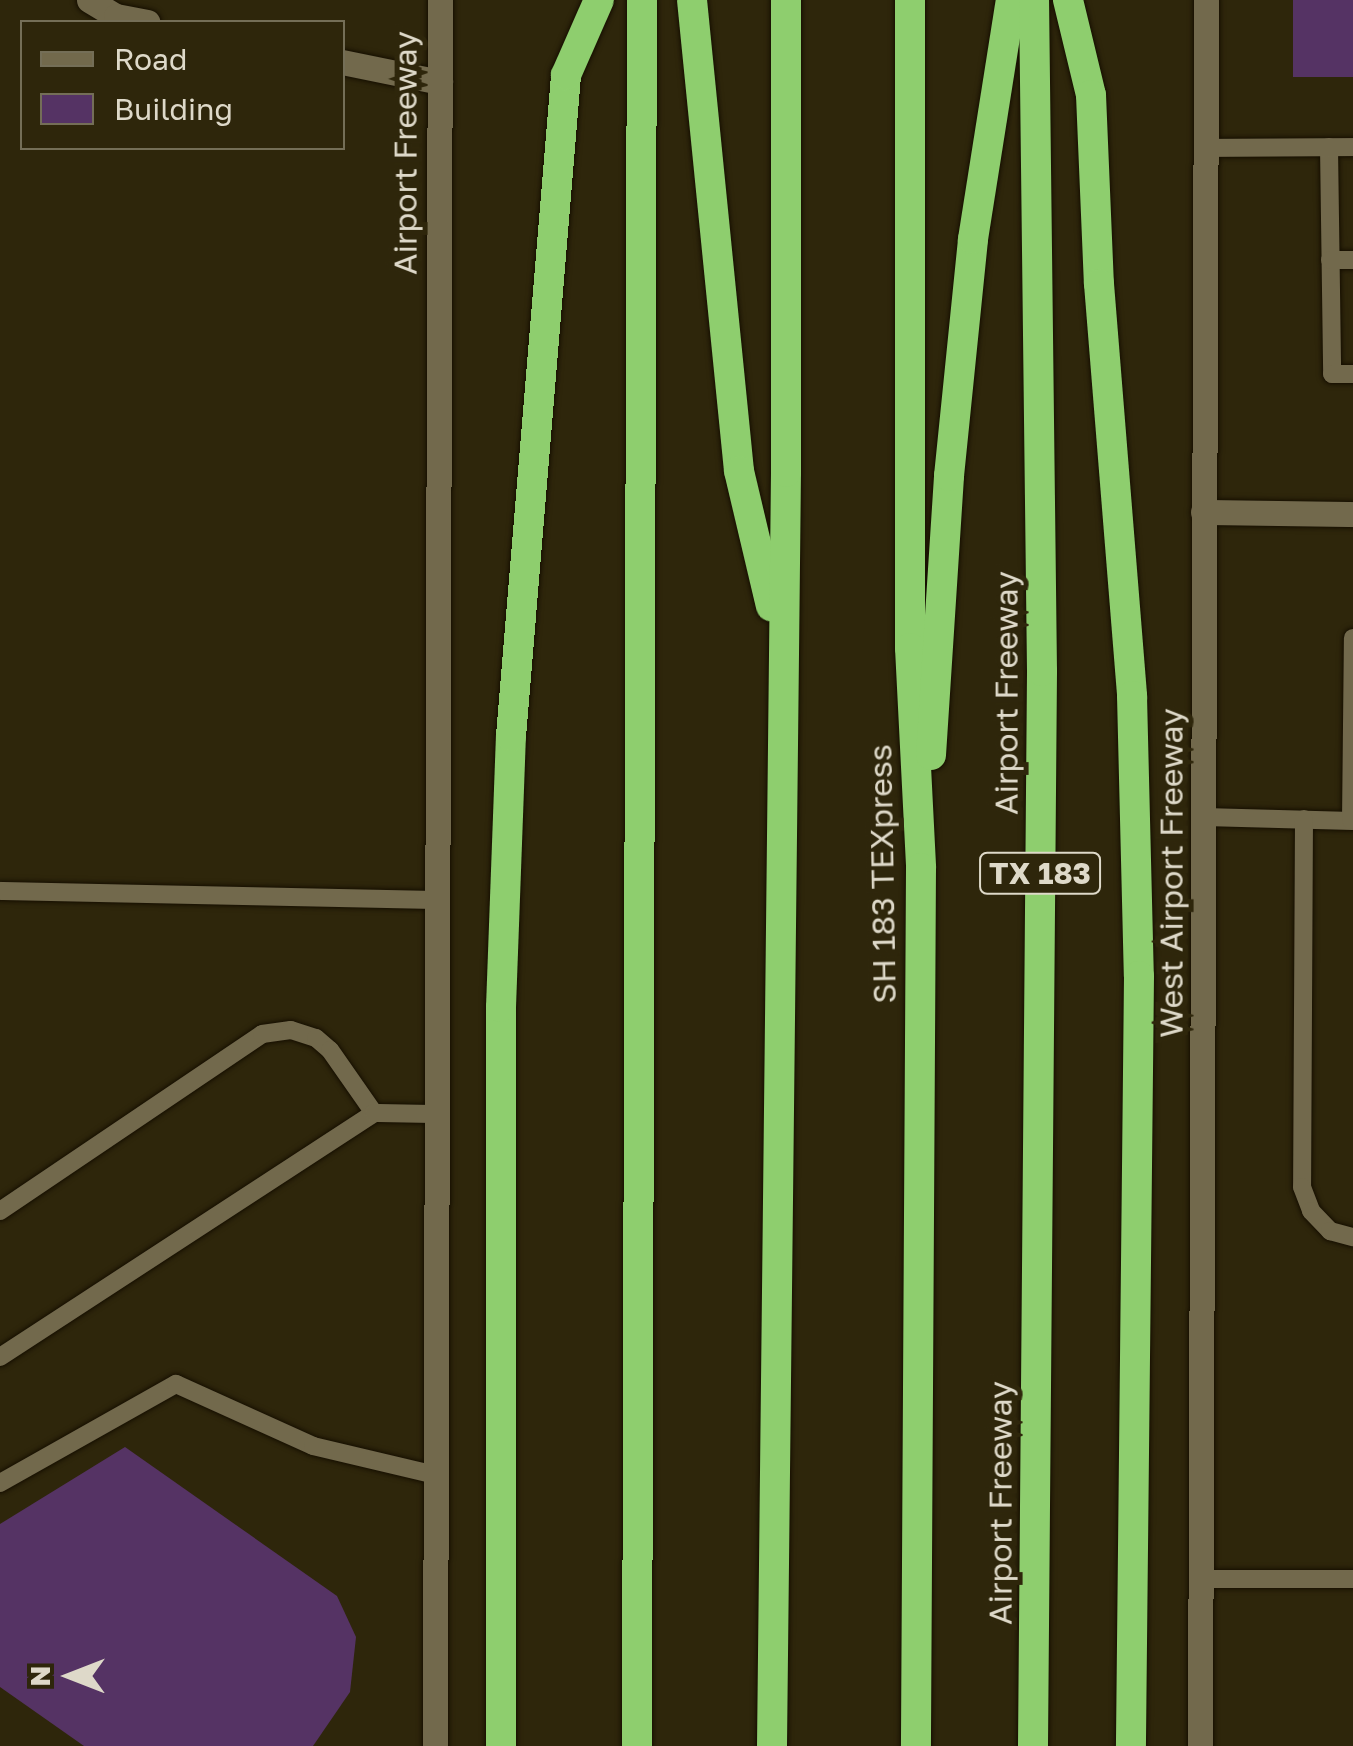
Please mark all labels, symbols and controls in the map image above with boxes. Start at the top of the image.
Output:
legend [20,20,345,150]
street label: Airport Freeway [386,31,424,275]
text: Road [114,41,188,77]
text: Building [114,91,233,127]
street label: Airport Freeway [987,571,1025,815]
street label: West Airport Freeway [1152,708,1190,1038]
street label: SH 183 TEXpress [861,744,903,1004]
road number: TX 183 [978,848,1102,898]
street label: Airport Freeway [981,1381,1019,1625]
north arrow [20,1626,120,1726]
text: N [23,1665,56,1687]

